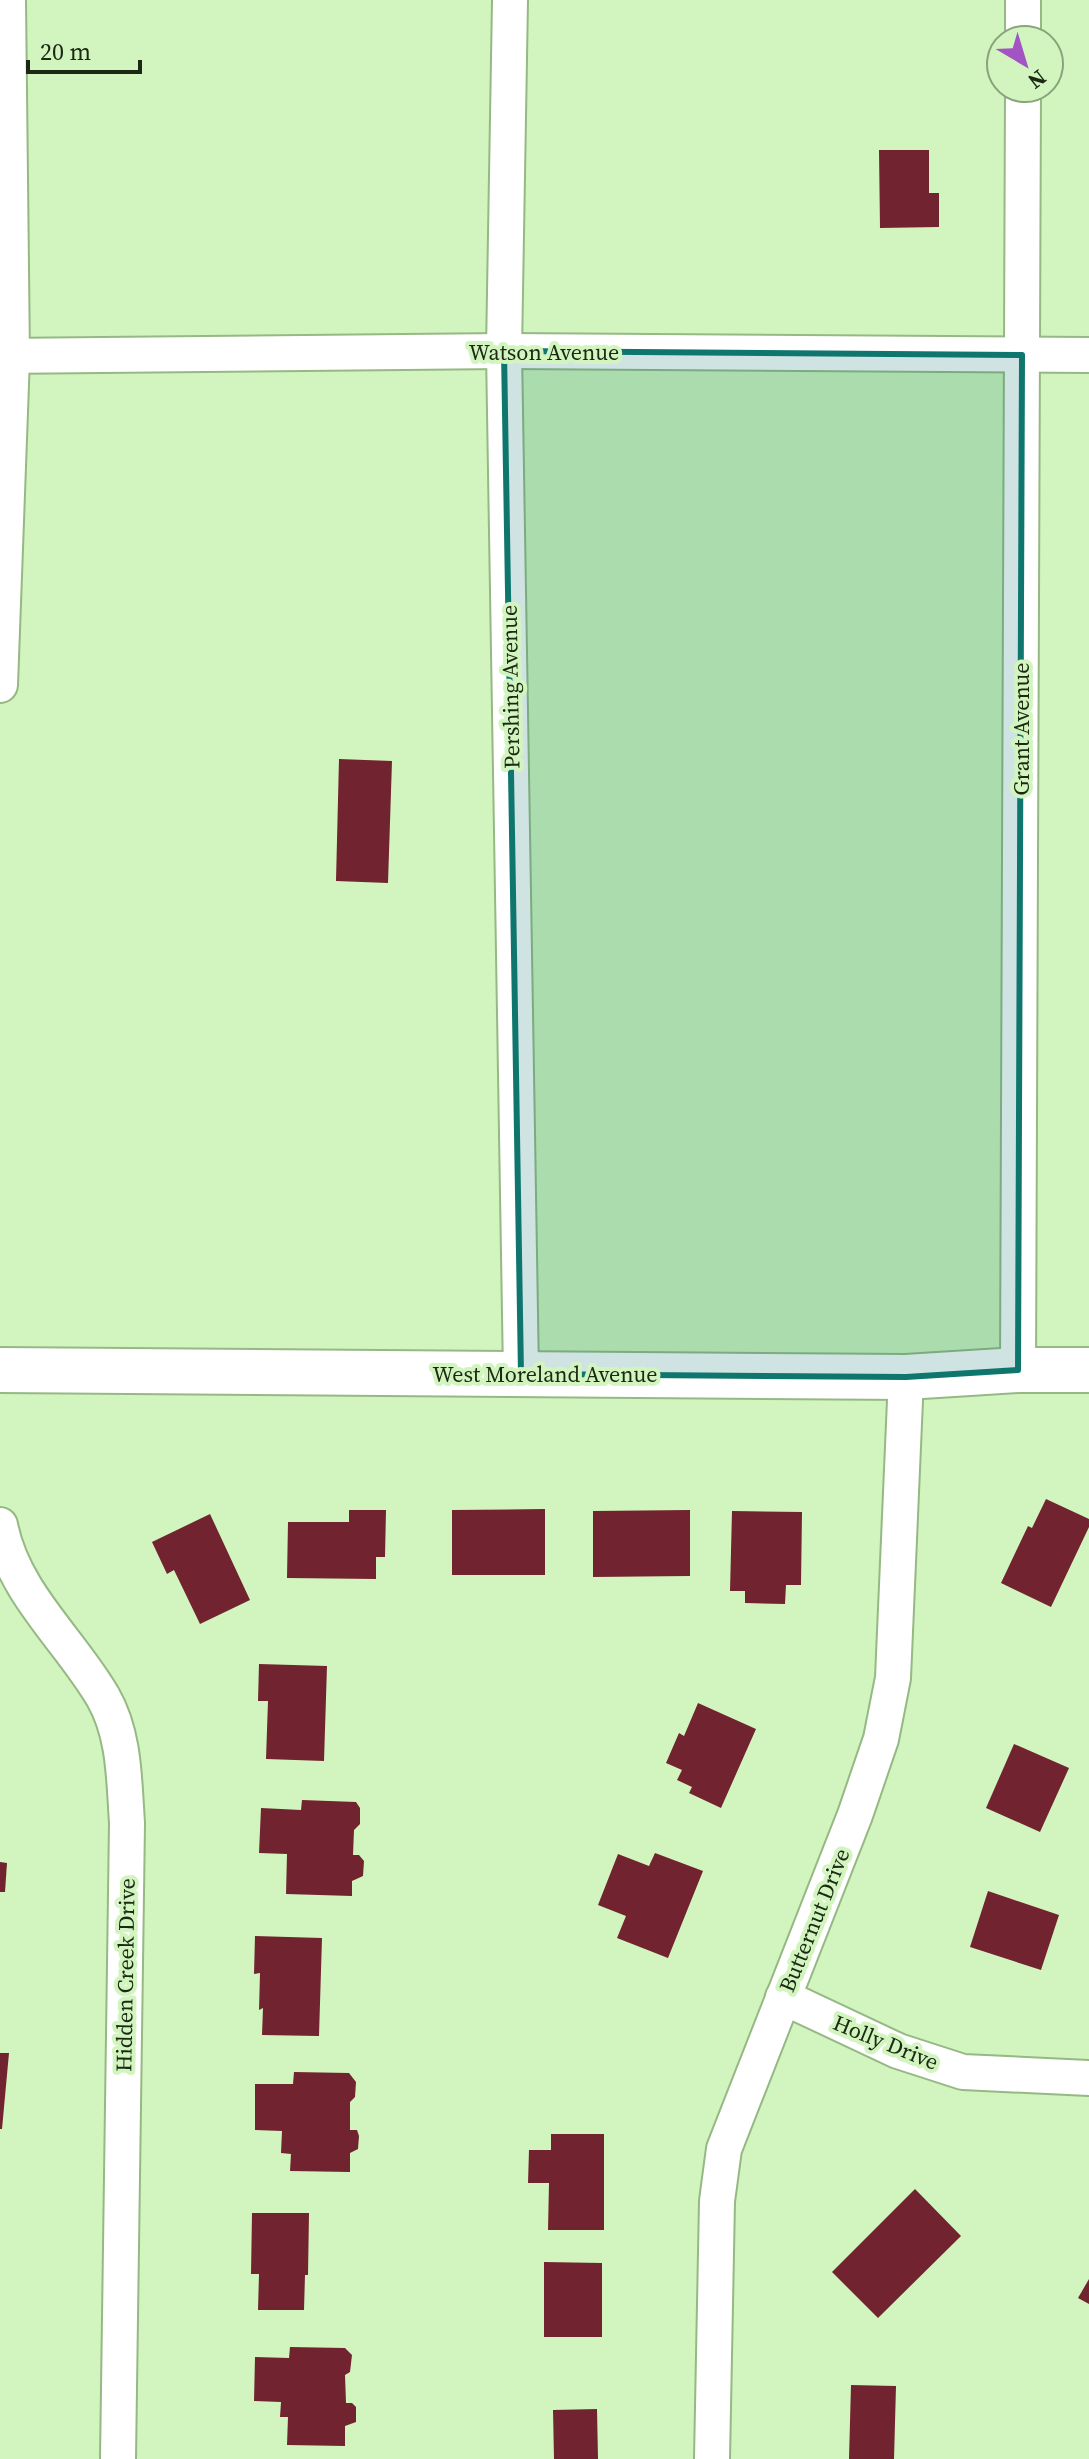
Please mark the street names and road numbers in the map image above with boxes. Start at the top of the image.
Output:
street label: Watson Avenue [469,337,619,367]
street label: Pershing Avenue [494,605,526,769]
street label: Grant Avenue [1006,663,1036,795]
street label: West Moreland Avenue [433,1359,657,1389]
street label: Butternut Drive [772,1844,856,1996]
street label: Hidden Creek Drive [108,1878,142,2072]
street label: Holly Drive [829,2007,943,2077]

